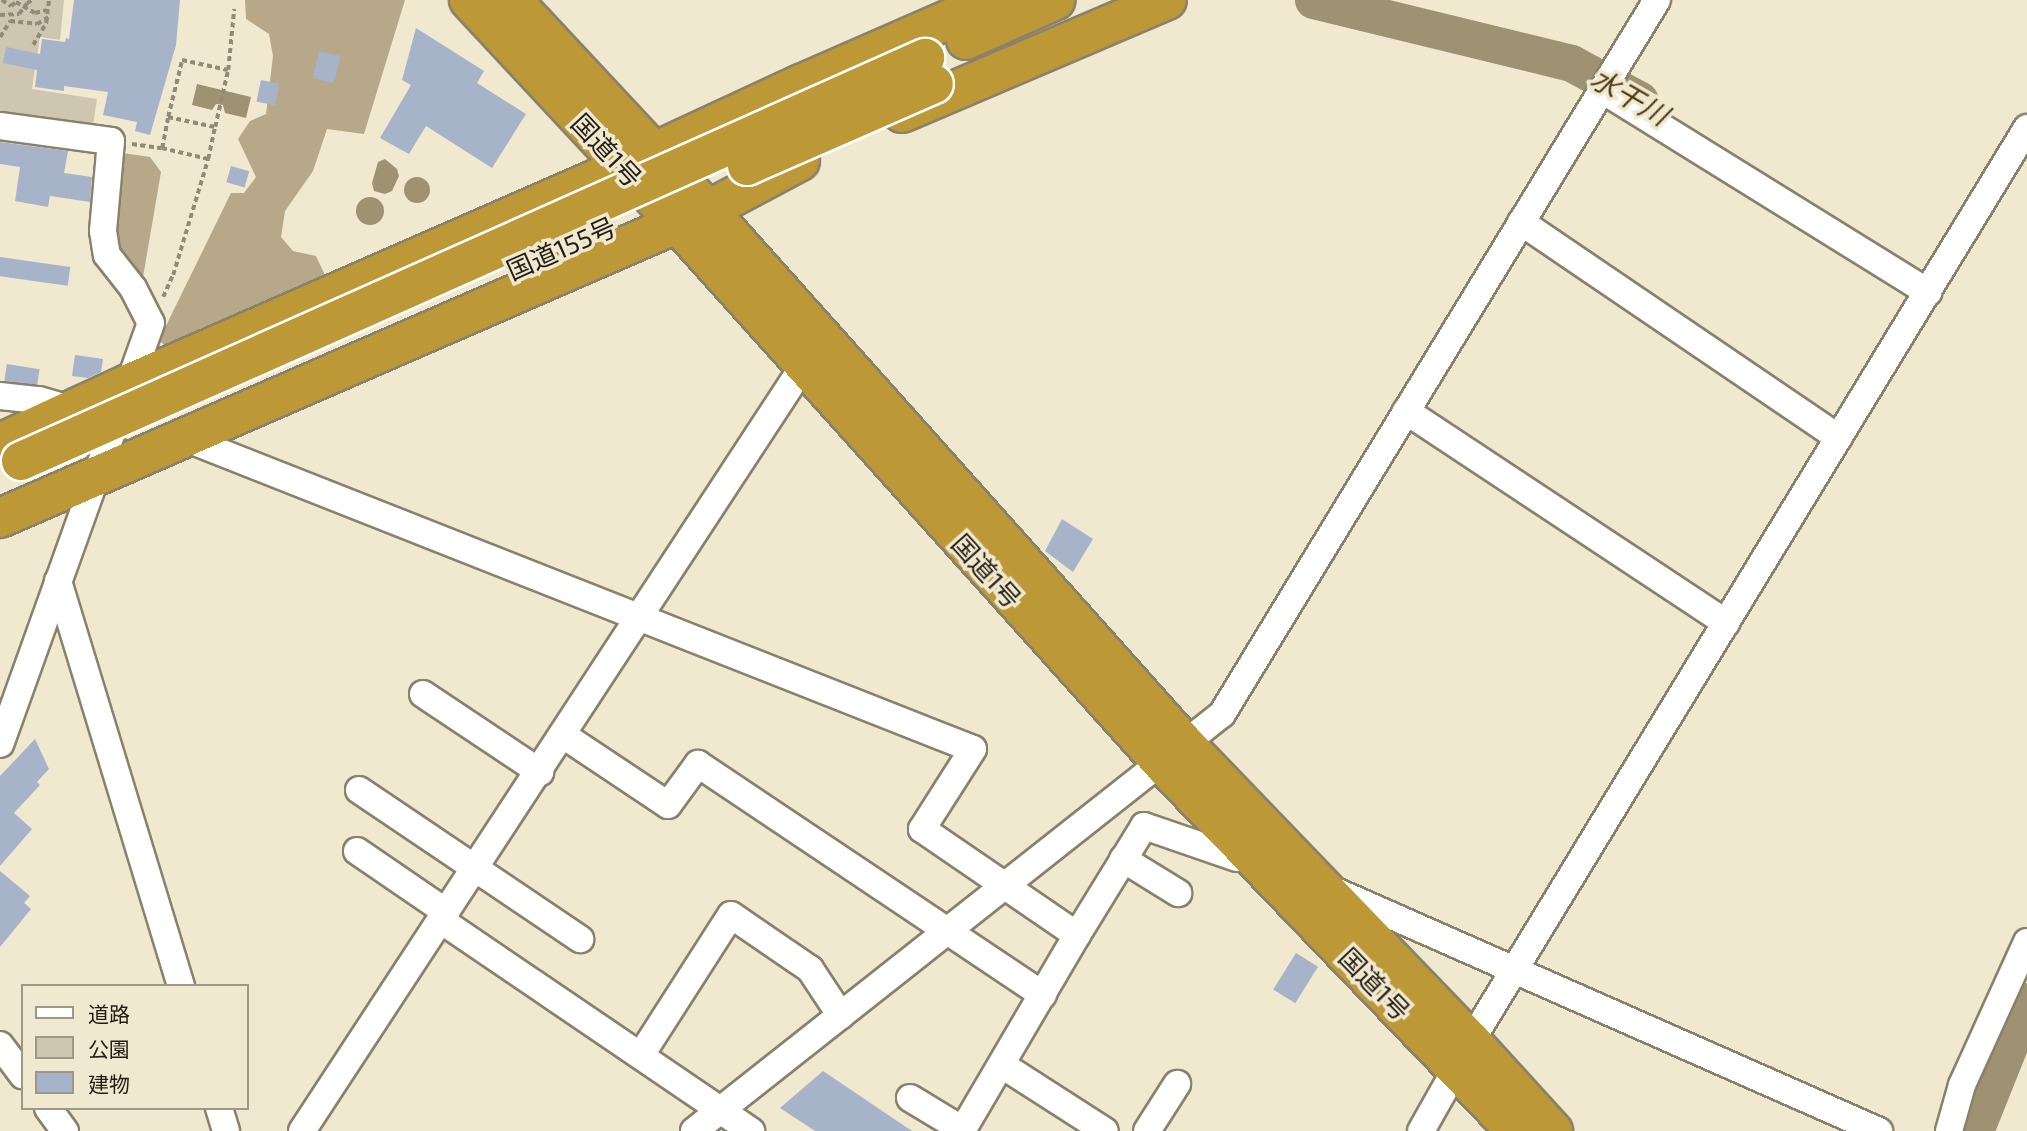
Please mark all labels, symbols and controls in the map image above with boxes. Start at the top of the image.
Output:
water label: 水干川 [1585,60,1675,132]
street label: 国道1号 [565,107,649,193]
street label: 国道155号 [502,210,620,286]
street label: 国道1号 [946,528,1028,614]
street label: 国道1号 [1333,941,1417,1027]
legend [21,984,248,1110]
text: 道路 [88,1001,130,1026]
text: 公園 [88,1036,130,1061]
text: 建物 [88,1071,130,1096]

